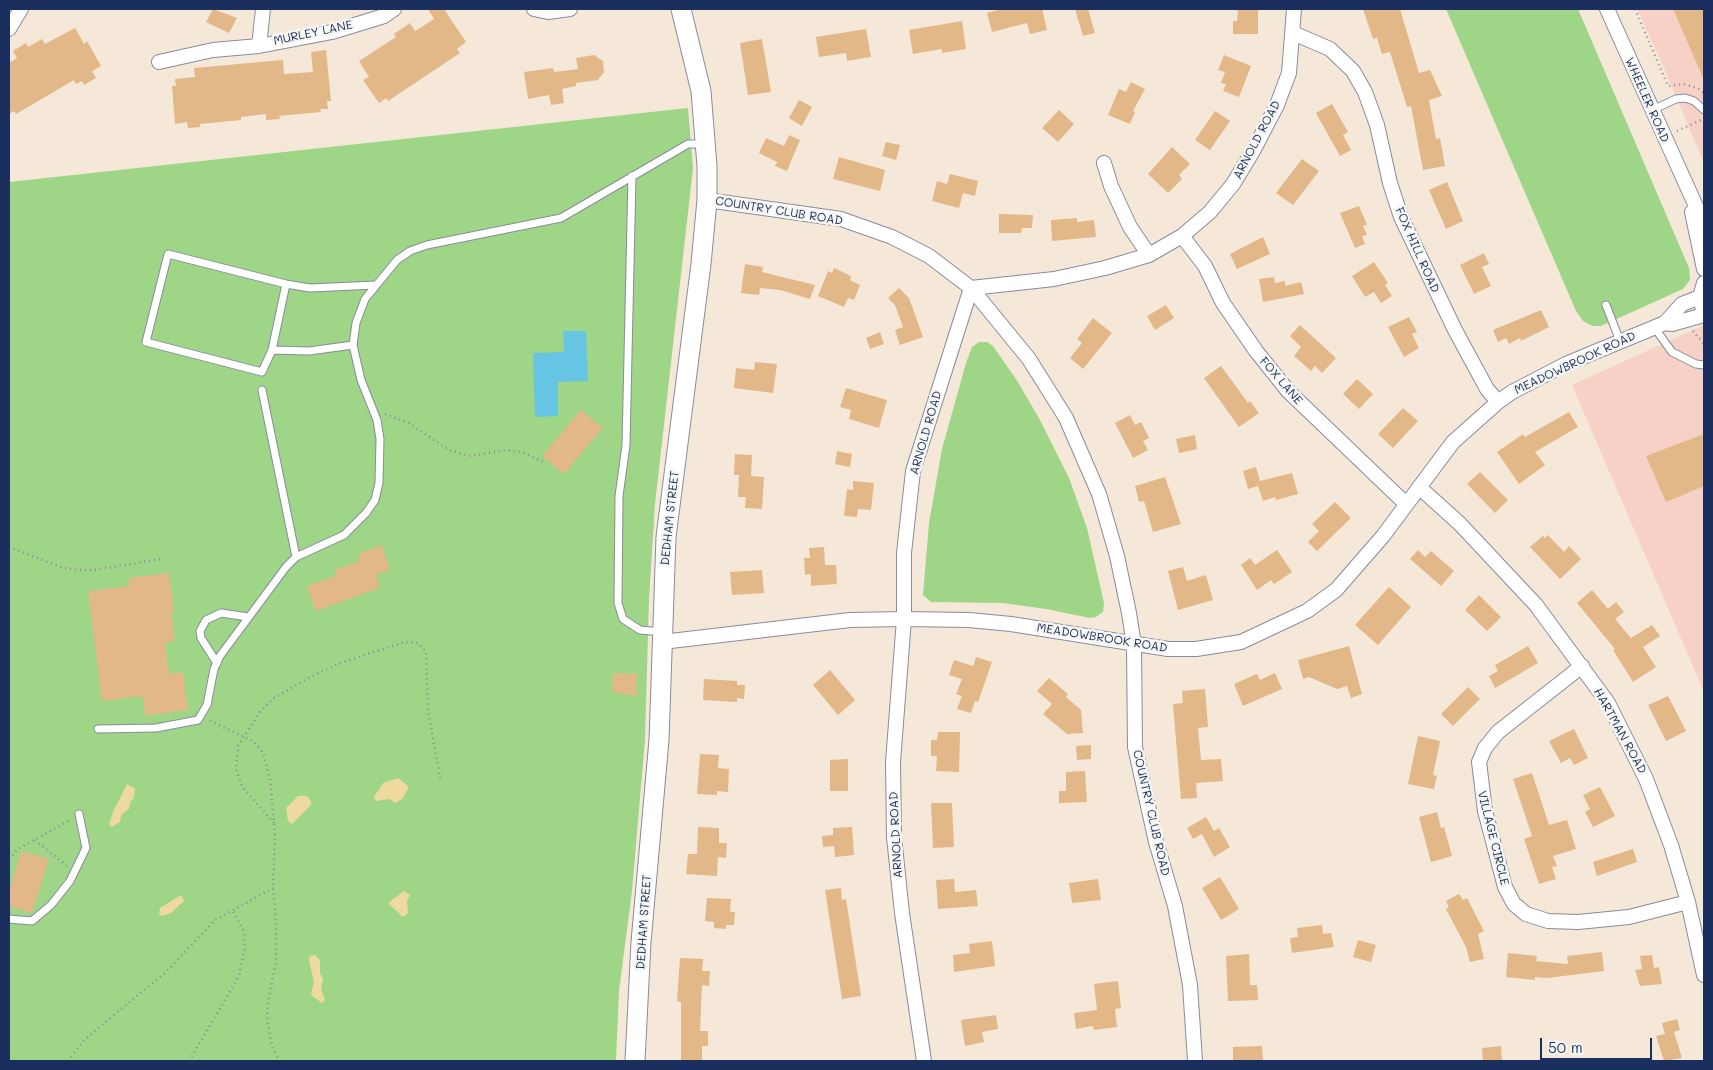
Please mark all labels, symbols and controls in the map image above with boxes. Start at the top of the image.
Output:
street label: MURLEY LANE [272,18,354,48]
street label: WHEELER ROAD [1622,55,1672,145]
street label: ARNOLD ROAD [1230,98,1284,182]
street label: COUNTRY CLUB ROAD [714,194,844,228]
street label: FOX HILL ROAD [1392,205,1442,295]
street label: MEADOWBROOK ROAD [1512,329,1638,397]
street label: FOX LANE [1256,354,1306,408]
street label: ARNOLD ROAD [907,389,945,477]
street label: DEDHAM STREET [658,470,682,566]
street label: MEADOWBROOK ROAD [1036,621,1168,655]
street label: HARTMAN ROAD [1591,686,1649,776]
street label: COUNTRY CLUB ROAD [1129,749,1173,877]
street label: VILLAGE CIRCLE [1474,789,1512,887]
street label: ARNOLD ROAD [887,791,905,879]
street label: DEDHAM STREET [633,874,655,970]
scale bar [1543,1028,1656,1060]
text: 50 m [1548,1037,1583,1057]

